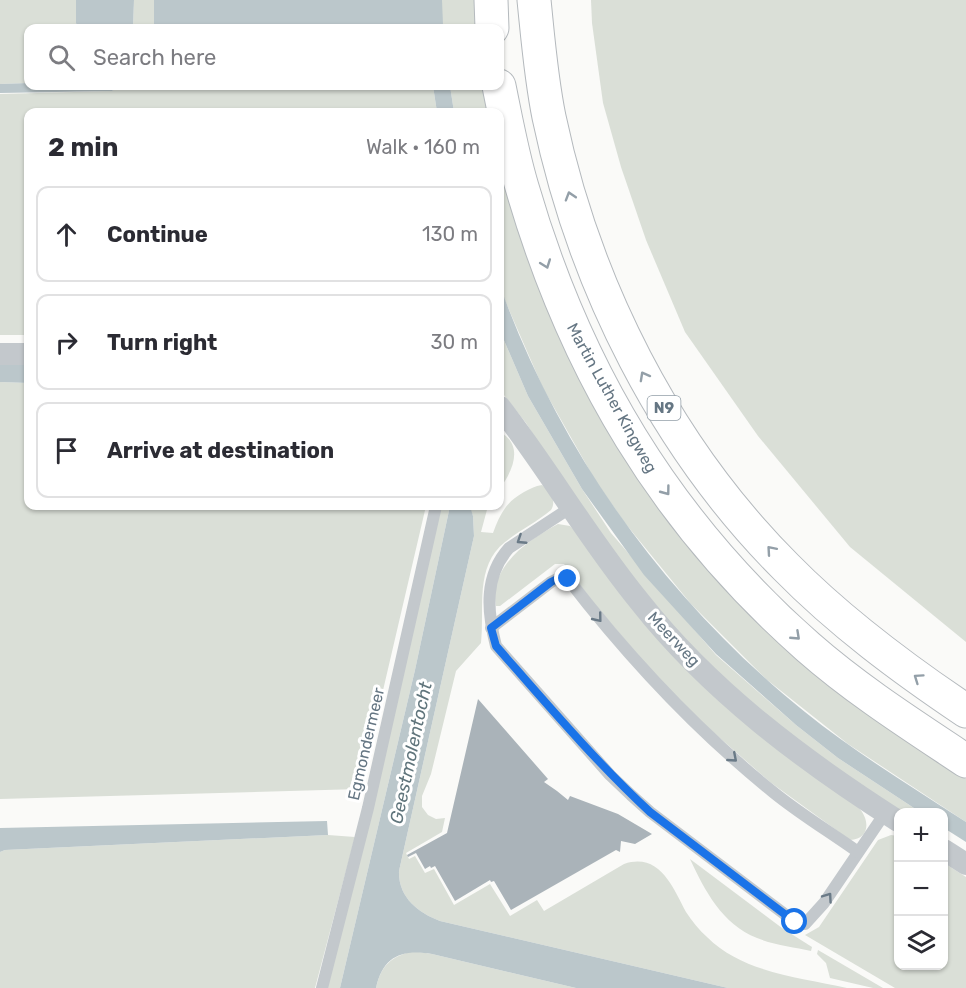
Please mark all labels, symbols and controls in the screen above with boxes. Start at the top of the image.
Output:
search box [24,24,504,90]
icon: search [45,41,78,74]
text: Search here [93,44,216,71]
text: 2 min [48,132,118,163]
text: Walk · 160 m [366,135,480,159]
one-way arrow [565,191,577,202]
icon: ahead [50,218,83,251]
text: Continue [107,221,208,248]
text: 130 m [422,222,478,246]
one-way arrow [539,258,552,268]
street label: Martin Luther Kingweg [563,320,661,476]
icon: right [50,326,83,359]
text: Turn right [107,329,217,356]
text: 30 m [431,330,478,354]
one-way arrow [640,372,651,382]
road number: N9 [648,396,680,420]
icon: arrive [50,434,83,467]
text: Arrive at destination [107,437,334,464]
one-way arrow [658,485,669,496]
one-way arrow [517,533,528,544]
one-way arrow [767,546,778,557]
route end [554,565,580,591]
street label: Meerweg [644,608,704,670]
one-way arrow [590,611,601,622]
one-way arrow [789,629,800,640]
one-way arrow [913,674,924,685]
water label: Geestmolentocht [385,679,437,826]
street label: Egmondermeer [344,686,388,802]
one-way arrow [726,751,737,762]
map controls [894,808,948,970]
button: + [894,808,948,862]
button: − [894,862,948,916]
one-way arrow [821,893,832,904]
route start [781,908,807,934]
button: layers [894,916,948,970]

